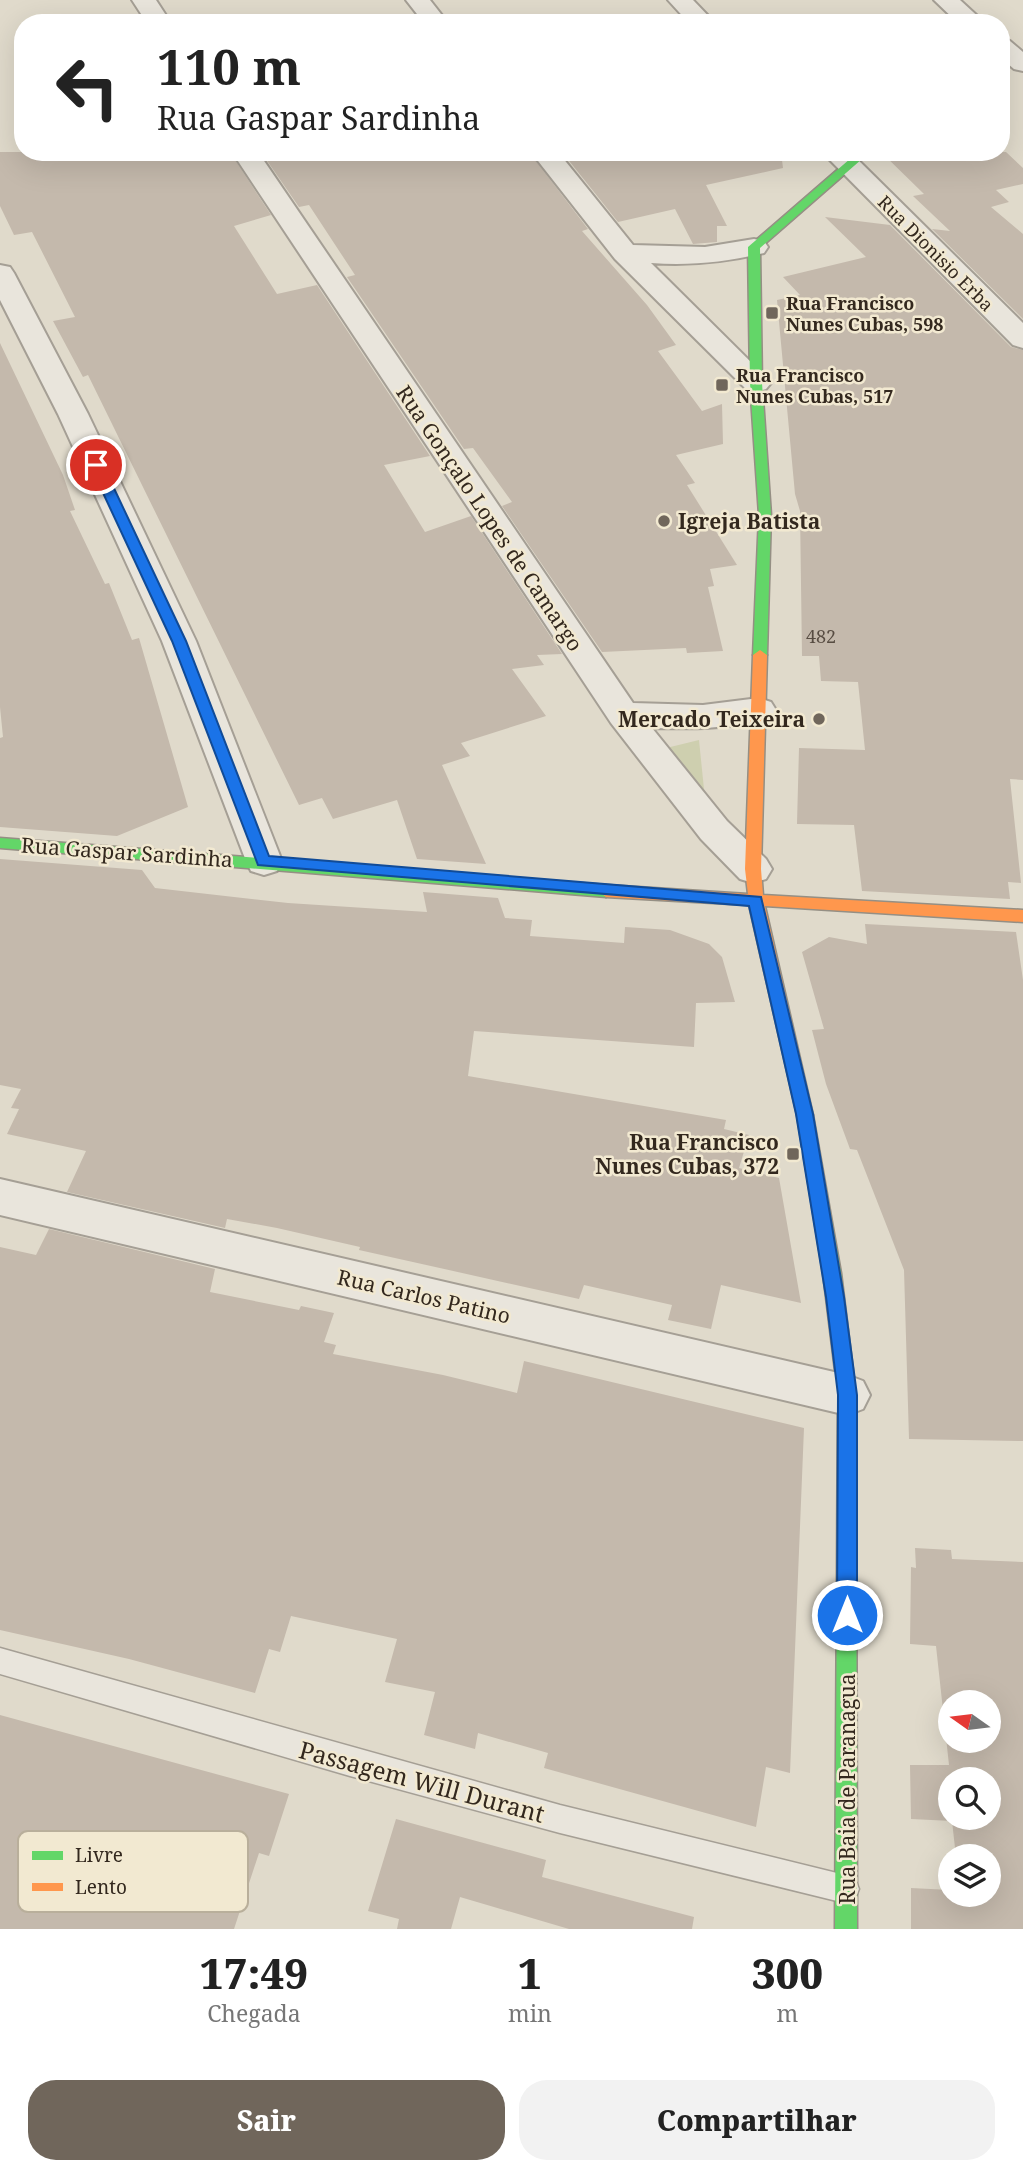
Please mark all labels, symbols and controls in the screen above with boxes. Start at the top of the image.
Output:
text: 110 m [157,33,301,99]
icon: left [42,42,133,133]
text: Rua Gaspar Sardinha [157,96,480,139]
street label: Rua Dionisio Erba [873,190,999,316]
place label: Rua Francisco Nunes Cubas, 598 [786,291,944,336]
marker: Rua Francisco Nunes Cubas, 598 [764,305,780,321]
place label: Rua Francisco Nunes Cubas, 517 [736,363,894,408]
marker: Rua Francisco Nunes Cubas, 517 [714,377,730,393]
street label: Rua Gonçalo Lopes de Camargo [390,380,590,656]
pin [66,435,126,495]
icon: arrive [77,446,115,484]
place label: Igreja Batista [678,507,820,535]
marker: Igreja Batista [656,513,672,529]
house number: 482 [806,624,836,648]
place label: Mercado Teixeira [618,705,805,733]
marker: Mercado Teixeira [811,711,827,727]
street label: Rua Gaspar Sardinha [20,831,234,873]
place label: Rua Francisco Nunes Cubas, 372 [595,1128,779,1180]
marker: Rua Francisco Nunes Cubas, 372 [785,1146,801,1162]
street label: Rua Carlos Patino [335,1262,513,1330]
position arrow [810,1578,884,1652]
street label: Rua Baia de Paranagua [833,1673,861,1905]
north arrow [938,1690,1001,1754]
map controls [938,1690,1001,1907]
street label: Passagem Will Durant [296,1732,548,1830]
button: search [938,1767,1001,1830]
legend [18,1831,248,1912]
text: Livre [75,1842,123,1868]
button: layers [938,1844,1001,1907]
text: Lento [75,1874,127,1900]
text: 17:49 [200,1944,308,2001]
text: 1 [518,1944,542,2001]
text: 300 [752,1944,823,2001]
text: Chegada [207,1997,301,2029]
text: min [508,1997,552,2029]
text: m [777,1997,798,2029]
button: Sair [28,2080,505,2160]
button: Compartilhar [519,2080,995,2160]

